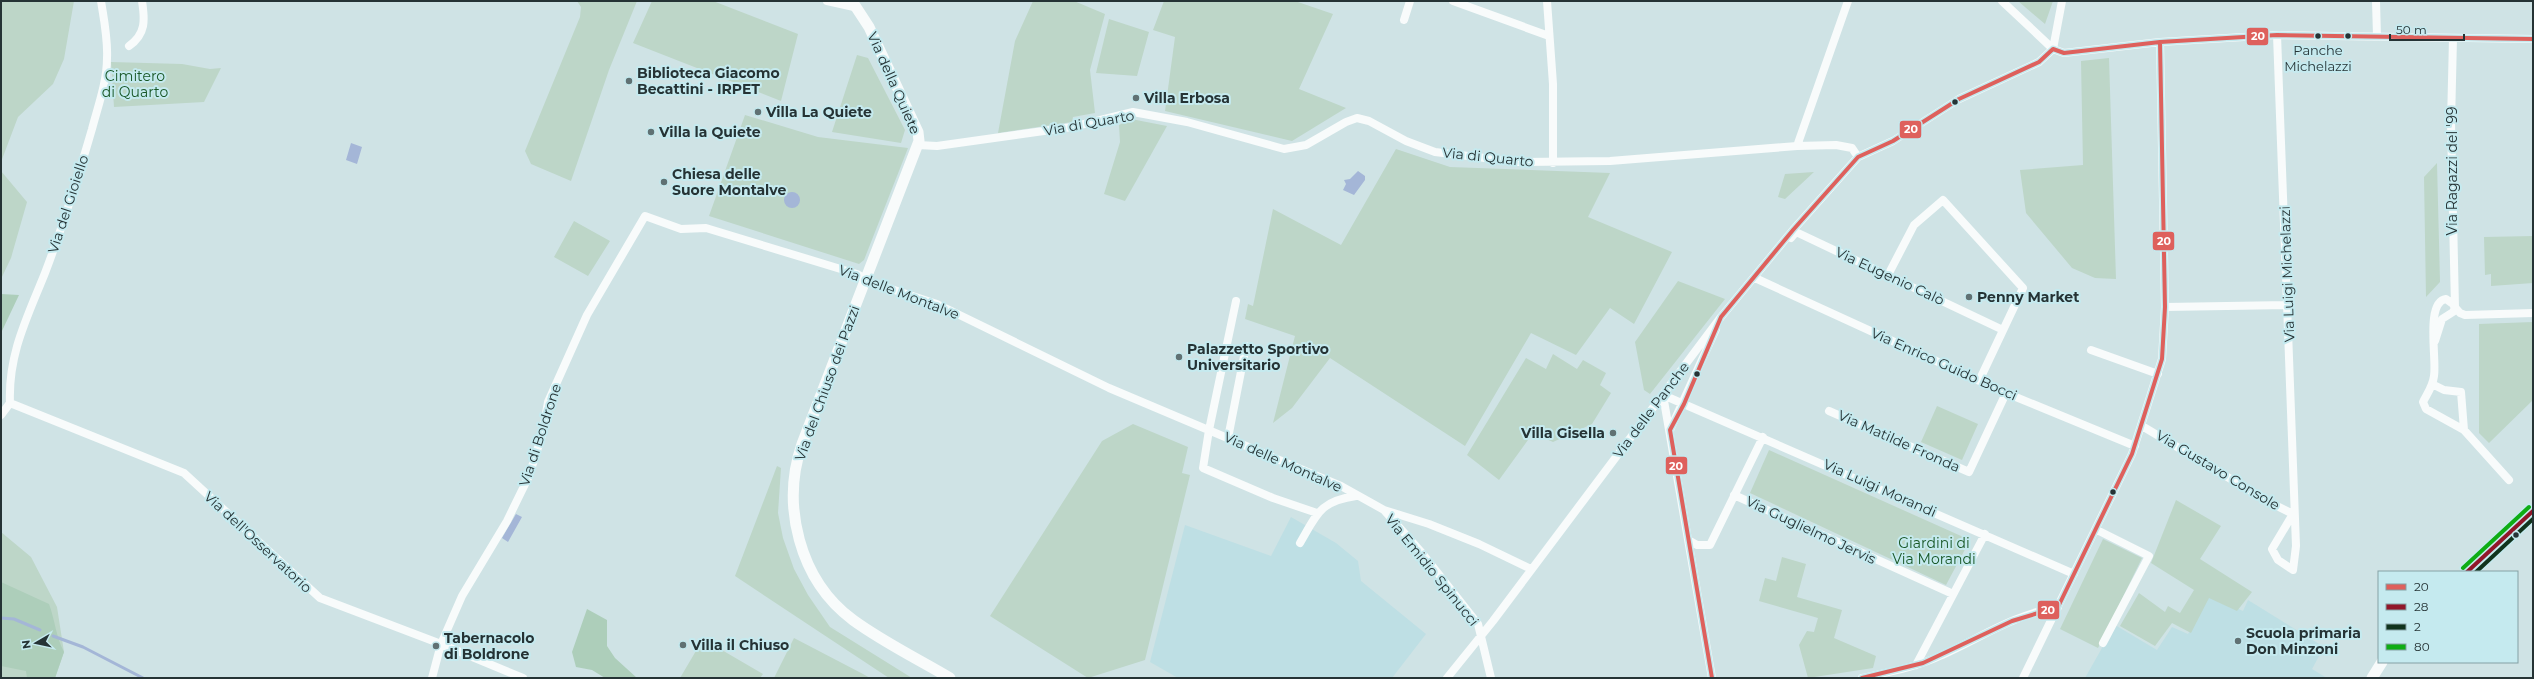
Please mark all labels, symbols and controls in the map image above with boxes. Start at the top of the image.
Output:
scale bar [2390,16,2464,42]
text: 50 m [2396,22,2427,37]
line badge: 20 [2246,27,2269,46]
street label: Via della Quiete [863,29,925,137]
text: 20 [2251,29,2266,43]
marker: Panche Michelazzi [2313,31,2323,41]
unlabelled marker [2343,31,2353,41]
place label: Panche Michelazzi [2284,42,2352,74]
place label: Biblioteca Giacomo Becattini - IRPET [637,64,780,98]
park label: Cimitero di Quarto [102,67,168,101]
marker: Biblioteca Giacomo Becattini - IRPET [624,76,634,86]
place label: Villa Erbosa [1143,89,1230,107]
marker: Villa Erbosa [1131,93,1141,103]
unlabelled marker [1950,97,1960,107]
place label: Villa La Quiete [765,103,872,121]
street label: Via di Quarto [1042,106,1136,140]
street label: Via Ragazzi del '99 [2443,106,2461,236]
marker: Villa La Quiete [753,107,763,117]
line badge: 20 [1899,120,1922,139]
text: 20 [1904,122,1919,136]
place label: Villa la Quiete [658,123,761,141]
marker: Villa la Quiete [646,127,656,137]
street label: Via di Quarto [1442,143,1535,171]
street label: Via del Gioiello [44,152,92,256]
place label: Chiesa delle Suore Montalve [672,165,786,199]
marker: Chiesa delle Suore Montalve [659,177,669,187]
street label: Via Luigi Michelazzi [2276,205,2298,343]
line badge: 20 [2152,231,2175,251]
text: 20 [2157,234,2172,248]
street label: Via Eugenio Calò [1833,243,1948,309]
street label: Via delle Montalve [836,261,962,323]
place label: Penny Market [1977,288,2079,306]
marker: Penny Market [1964,292,1974,302]
street label: Via del Chiuso dei Pazzi [790,303,864,463]
street label: Via Enrico Guido Bocci [1868,324,2020,404]
place label: Palazzetto Sportivo Universitario [1187,340,1329,374]
marker: Palazzetto Sportivo Universitario [1174,352,1184,362]
street label: Via delle Panche [1609,358,1693,462]
unlabelled marker [1692,369,1702,379]
street label: Via di Boldrone [515,381,565,489]
street label: Via Matilde Fronda [1835,406,1963,476]
place label: Villa Gisella [1520,424,1605,442]
street label: Via Gustavo Console [2153,426,2283,514]
street label: Via delle Montalve [1221,428,1345,496]
marker: Villa Gisella [1608,428,1618,438]
street label: Via Luigi Morandi [1821,455,1939,521]
line badge: 20 [1665,456,1688,475]
text: 20 [1669,459,1684,473]
street label: Via dell'Osservatorio [200,487,316,597]
unlabelled marker [2108,487,2118,497]
street label: Via Guglielmo Jervis [1743,492,1879,568]
street label: Via Emidio Spinucci [1381,510,1483,630]
unlabelled marker [2511,530,2521,540]
park label: Giardini di Via Morandi [1892,534,1976,568]
legend [2378,571,2518,663]
text: 20 [2414,579,2429,594]
text: 28 [2414,599,2429,614]
line badge: 20 [2037,600,2060,620]
text: 20 [2041,603,2056,617]
text: 2 [2414,619,2421,634]
north arrow [16,623,56,663]
place label: Scuola primaria Don Minzoni [2246,624,2361,658]
place label: Tabernacolo di Boldrone [444,629,535,663]
place label: Villa il Chiuso [690,636,789,654]
marker: Scuola primaria Don Minzoni [2233,636,2243,646]
text: N [19,639,34,650]
text: 80 [2414,639,2430,654]
marker: Villa il Chiuso [678,640,688,650]
marker: Tabernacolo di Boldrone [431,641,441,651]

